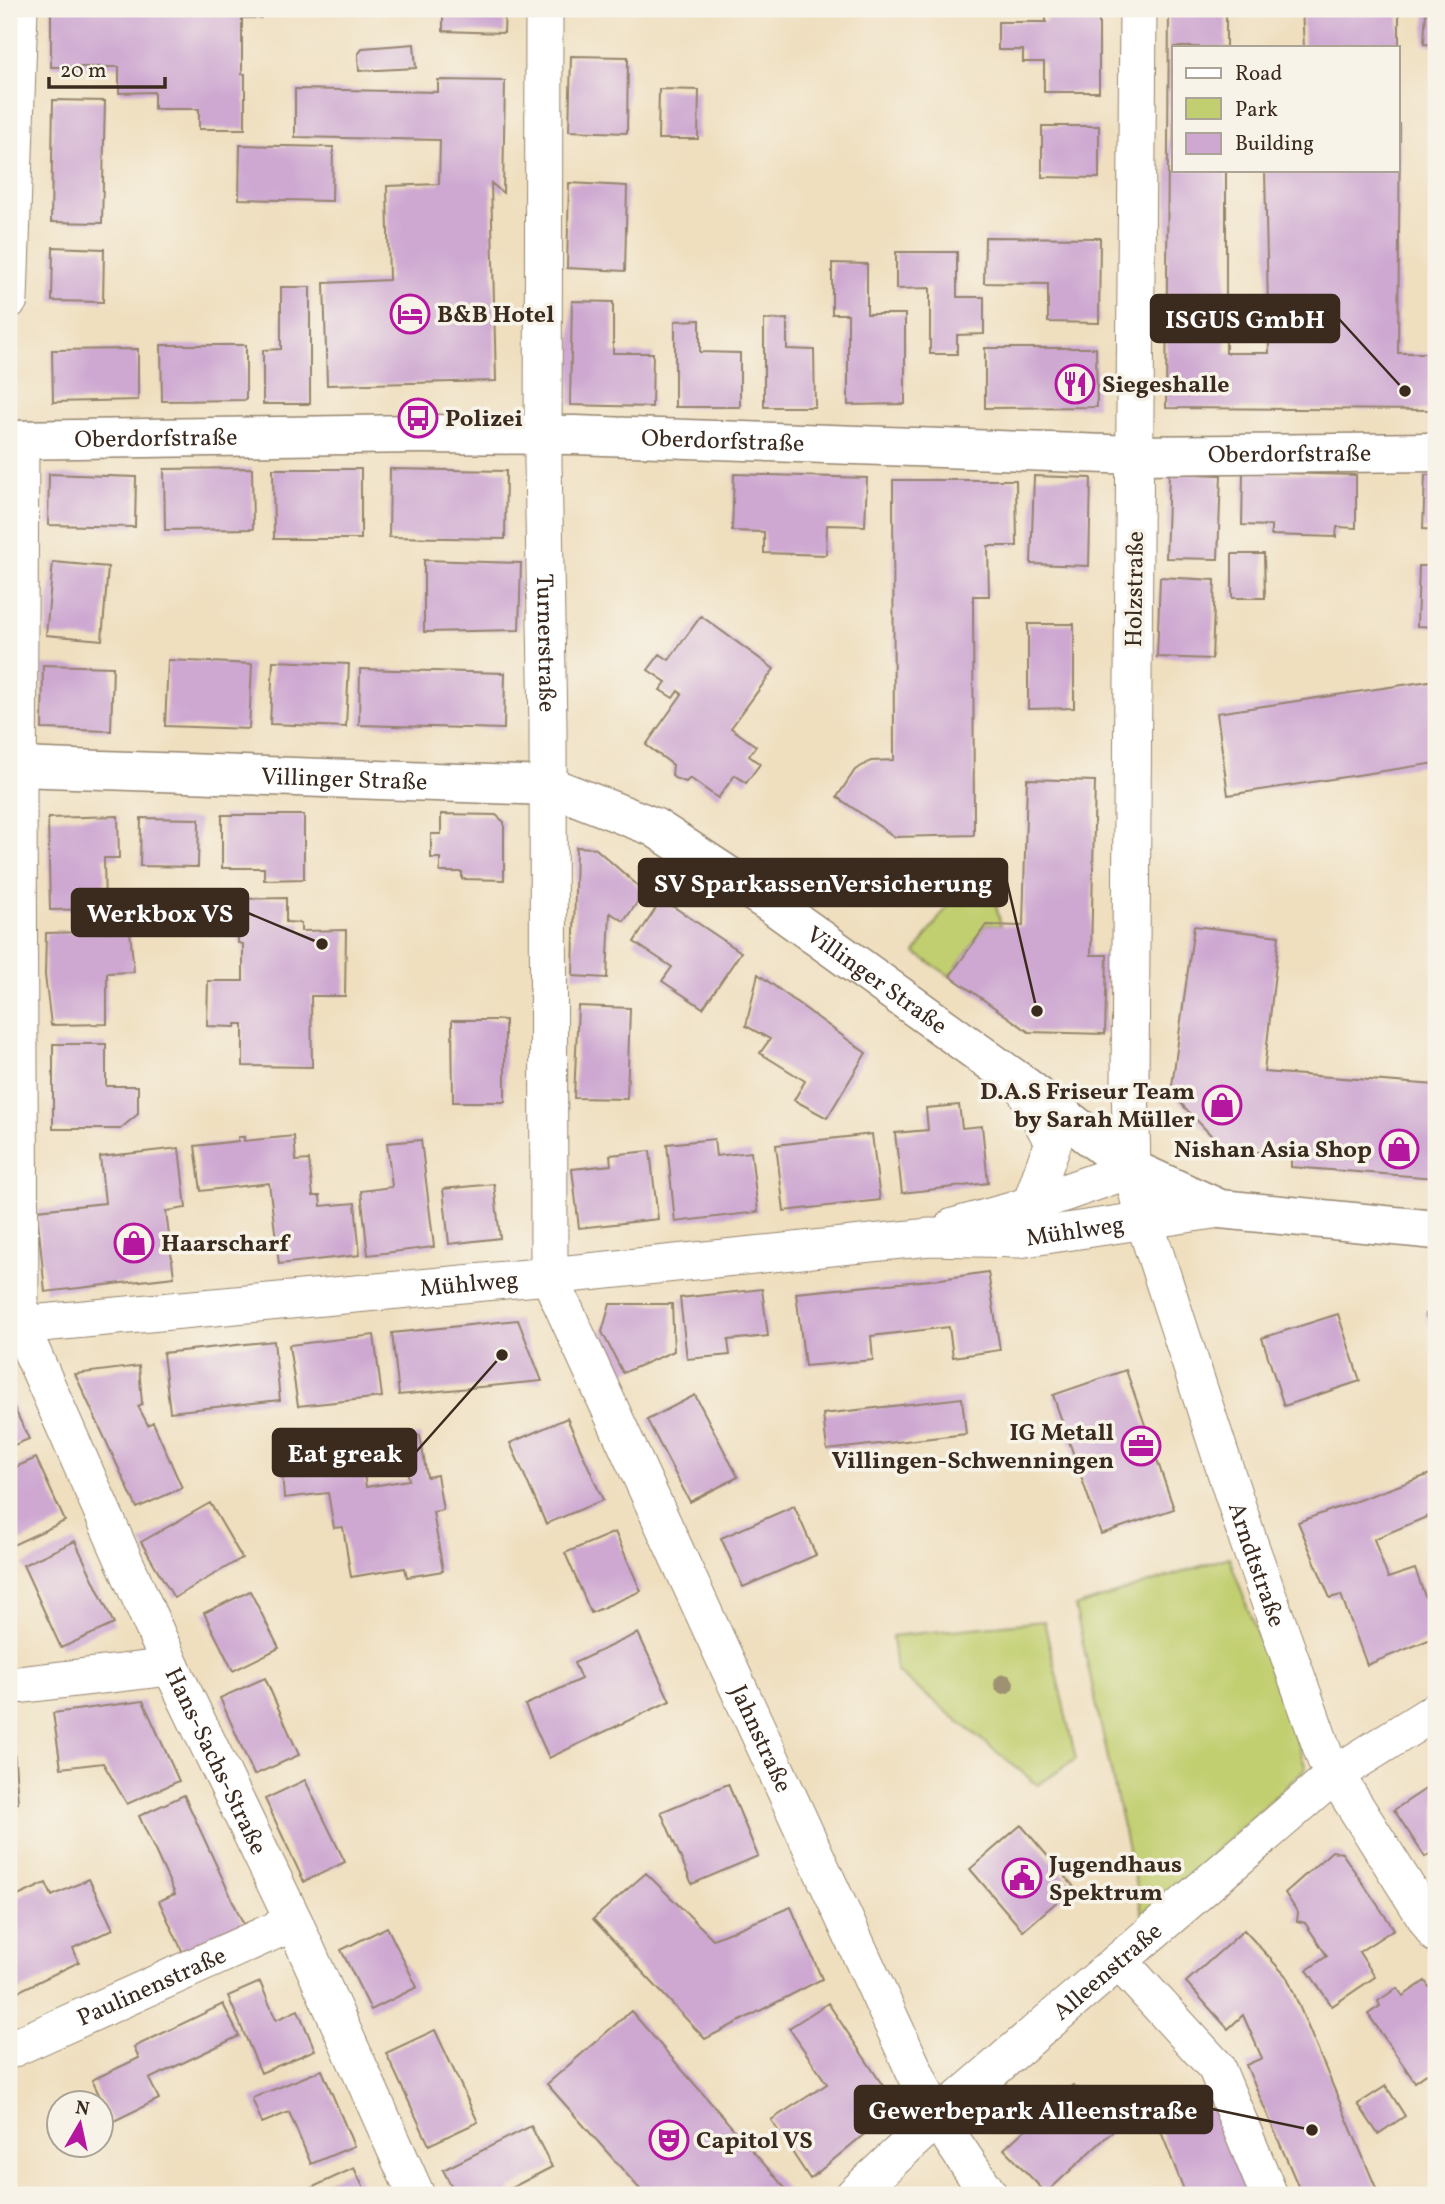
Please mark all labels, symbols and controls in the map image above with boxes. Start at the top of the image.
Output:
scale bar [49,46,164,90]
legend [1172,46,1400,172]
text: 20 m [60,57,106,86]
text: Road [1235,60,1282,89]
text: Park [1235,96,1278,125]
text: Building [1235,130,1314,159]
hotel icon: B&B Hotel [389,293,431,335]
callout: ISGUS GmbH [1151,295,1339,342]
place label: B&B Hotel [437,299,554,333]
text: ISGUS GmbH [1165,303,1325,339]
restaurant icon: Siegeshalle [1054,363,1096,405]
place label: Siegeshalle [1102,369,1230,403]
bus stop icon: Polizei [397,397,439,439]
place label: Polizei [445,403,523,437]
street label: Oberdorfstraße [74,422,238,458]
street label: Oberdorfstraße [641,422,805,462]
street label: Oberdorfstraße [1208,438,1371,473]
street label: Holzstraße [1118,531,1154,647]
street label: Turnerstraße [526,573,563,713]
street label: Villinger Straße [260,761,428,801]
callout: SV SparkassenVersicherung [639,859,1007,906]
text: SV SparkassenVersicherung [654,867,992,903]
callout: Werkbox VS [72,889,248,936]
text: Werkbox VS [87,897,233,933]
street label: Villinger Straße [798,919,953,1044]
place label: D.A.S Friseur Team by Sarah Müller [980,1076,1195,1138]
shop icon: D.A.S Friseur Team by Sarah Müller [1201,1084,1243,1126]
shop icon: Nishan Asia Shop [1378,1128,1420,1170]
place label: Nishan Asia Shop [1174,1134,1372,1168]
street label: Mühlweg [1024,1208,1127,1257]
shop icon: Haarscharf [113,1222,155,1264]
place label: Haarscharf [161,1228,291,1262]
street label: Mühlweg [418,1264,520,1307]
place label: IG Metall Villingen-Schwenningen [832,1417,1114,1479]
office icon: IG Metall Villingen-Schwenningen [1120,1425,1162,1467]
callout: Eat greak [273,1429,416,1476]
text: Eat greak [288,1437,403,1473]
street label: Arndtstraße [1218,1498,1293,1632]
street label: Hans-Sachs-Straße [155,1662,274,1861]
street label: Jahnstraße [720,1680,799,1799]
place label: Jugendhaus Spektrum [1048,1849,1182,1911]
public building icon: Jugendhaus Spektrum [1001,1857,1043,1899]
street label: Alleenstraße [1046,1916,1171,2030]
street label: Paulinenstraße [72,1940,232,2036]
callout: Gewerbepark Alleenstraße [855,2086,1212,2133]
north arrow [46,2088,116,2158]
text: Gewerbepark Alleenstraße [868,2094,1198,2130]
text: N [73,2095,91,2123]
theatre icon: Capitol VS [648,2119,690,2161]
place label: Capitol VS [696,2125,813,2159]

